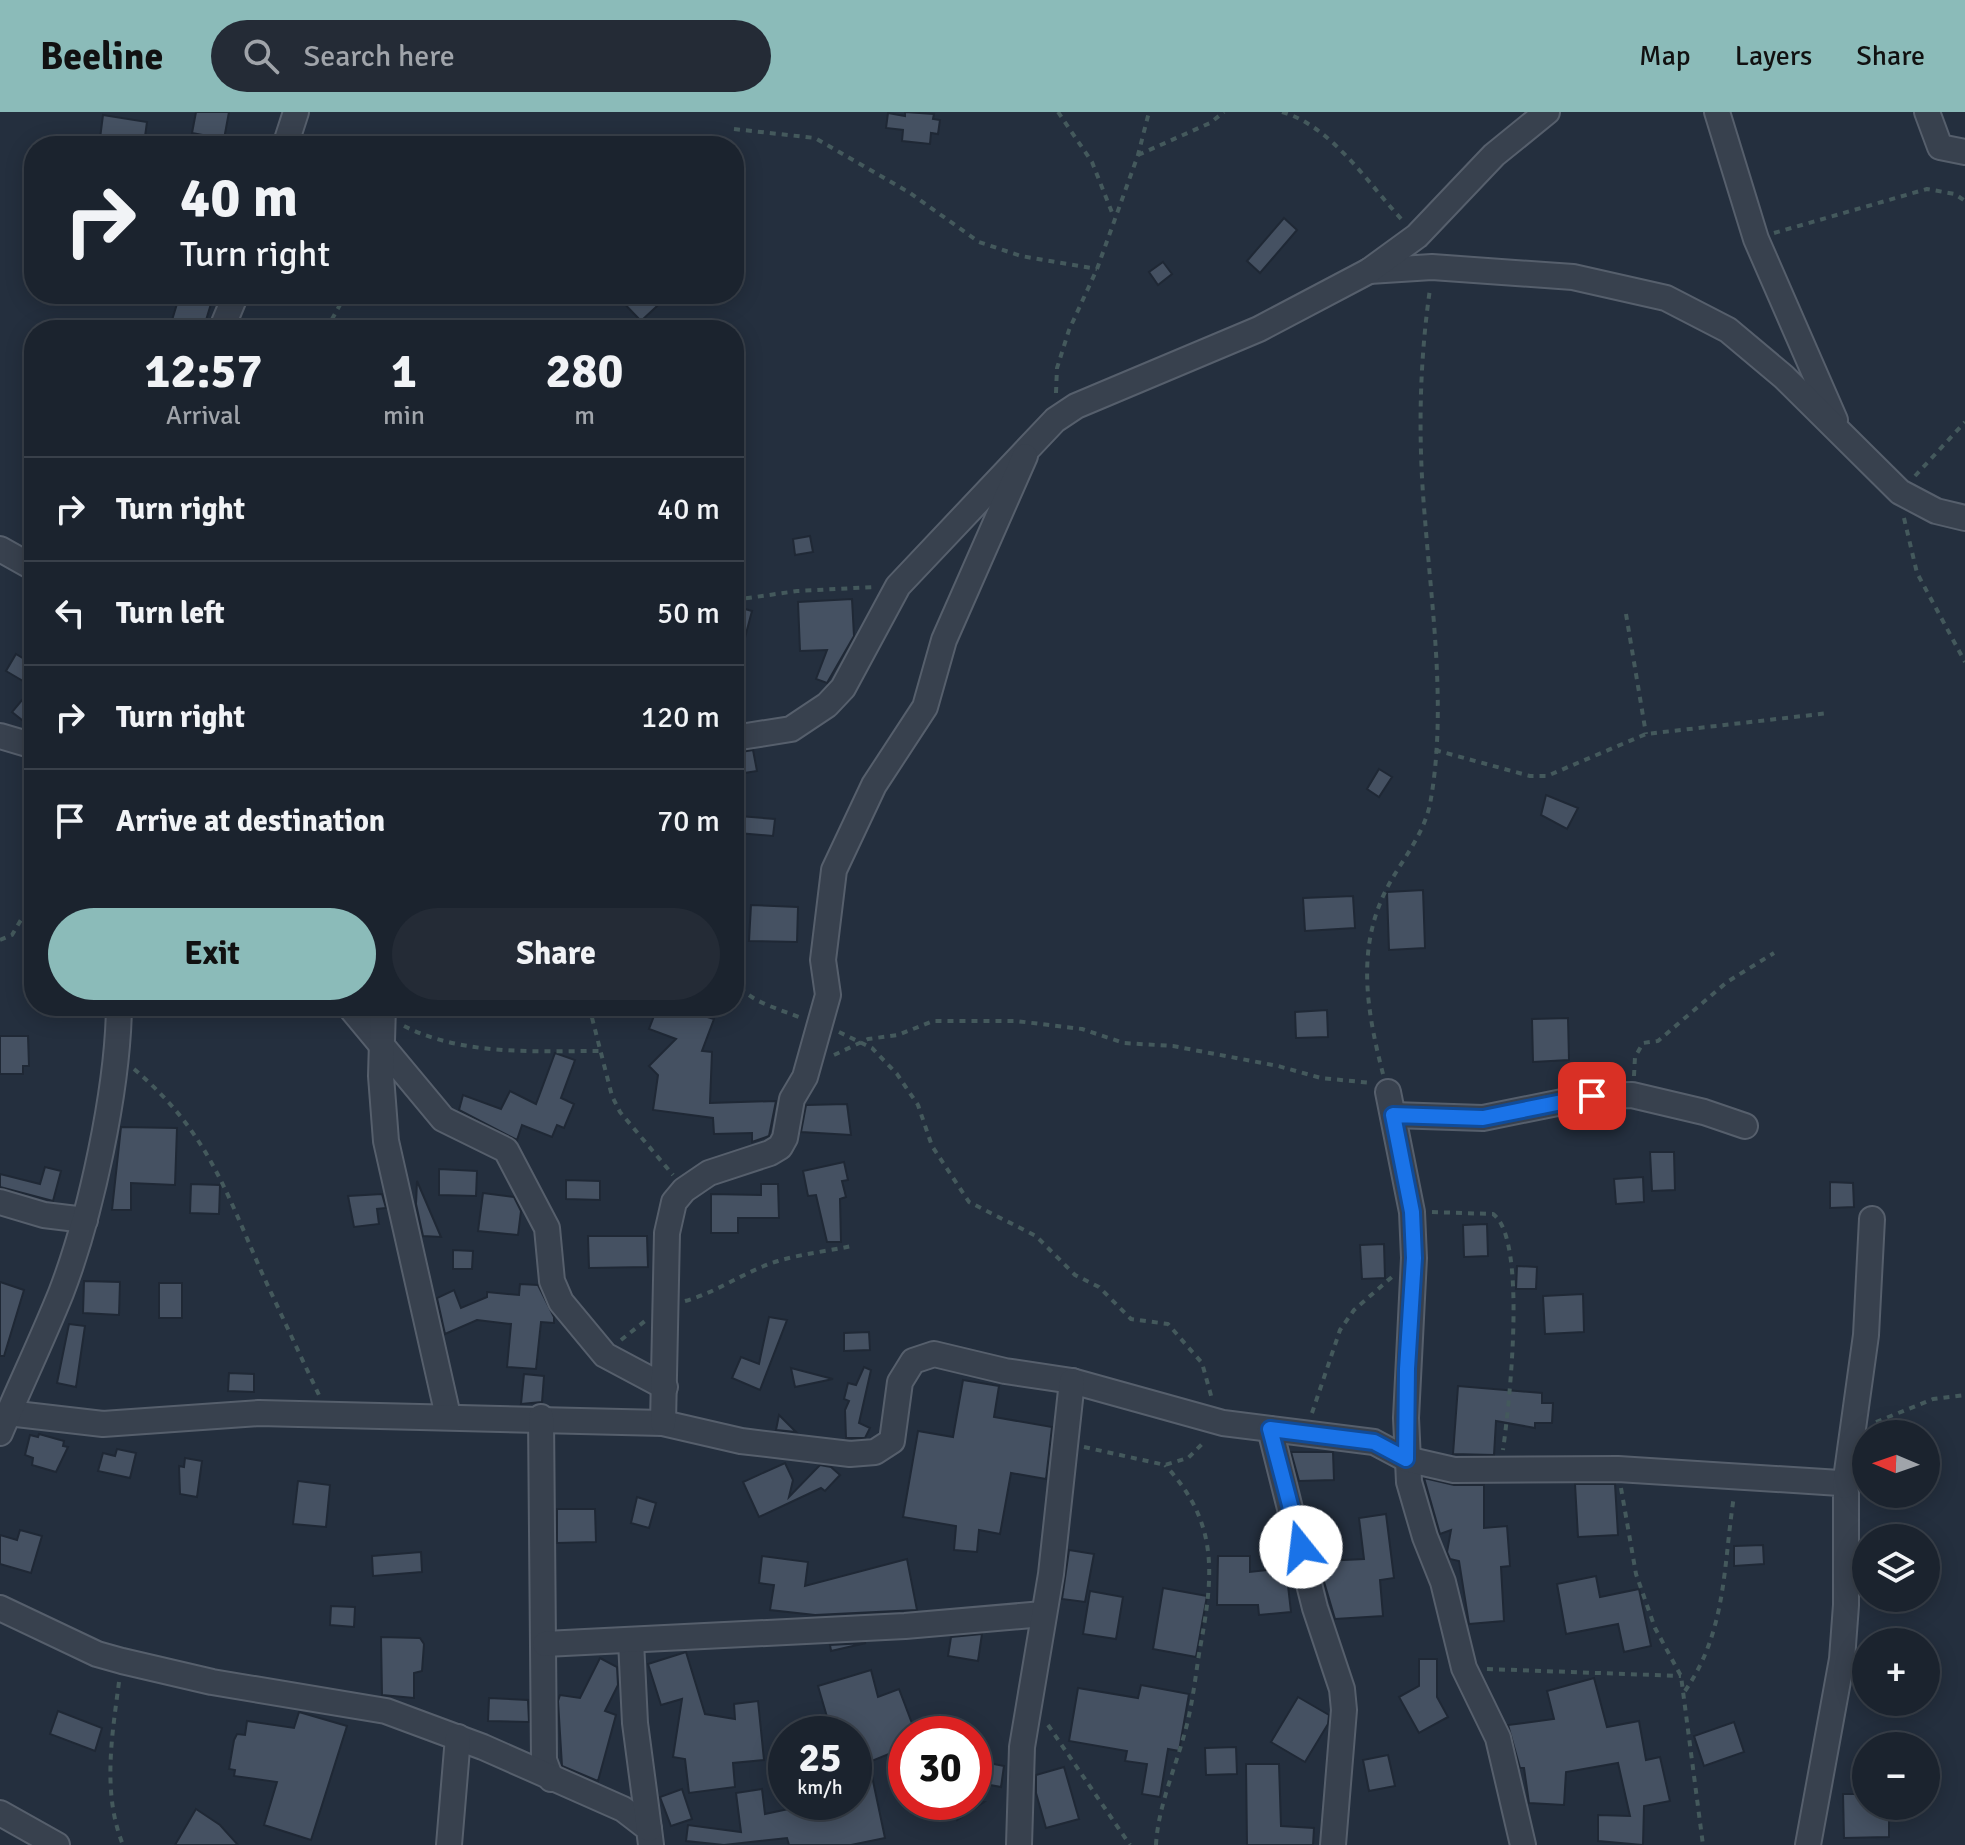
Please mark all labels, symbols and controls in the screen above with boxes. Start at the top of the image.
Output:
search box [211,20,771,92]
text: Beeline [40,33,163,80]
icon: search [239,34,283,78]
text: Search here [303,38,455,75]
text: Map [1639,39,1691,73]
text: Layers [1735,39,1812,73]
text: Share [1856,39,1925,73]
text: 40 m [180,163,298,232]
icon: right [48,168,152,272]
text: Turn right [180,232,330,277]
text: 12:57 [145,342,262,401]
text: 1 [391,342,417,401]
text: 280 [546,342,623,401]
text: Arrival [166,400,241,432]
text: min [383,400,425,432]
text: m [574,400,595,432]
icon: right [48,487,92,531]
text: Turn right [116,491,245,528]
text: 40 m [657,491,720,528]
icon: left [48,591,92,635]
text: Turn left [116,595,225,632]
text: 50 m [657,595,720,632]
icon: right [48,695,92,739]
text: Turn right [116,699,245,736]
text: 120 m [641,699,720,736]
icon: arrive [48,799,92,843]
text: Arrive at destination [116,803,385,840]
text: 70 m [657,803,720,840]
button: Exit [48,908,376,1000]
button: Share [392,908,720,1000]
pin [1558,1062,1626,1130]
icon: arrive [1570,1074,1614,1118]
north arrow [1852,1420,1940,1508]
map controls [1852,1420,1940,1820]
position arrow [1259,1505,1343,1589]
button: layers [1852,1524,1940,1612]
button: + [1852,1628,1940,1716]
speed limit sign: 30 [888,1716,992,1820]
button: − [1852,1732,1940,1820]
text: 25 [798,1733,842,1783]
text: km/h [797,1775,843,1800]

